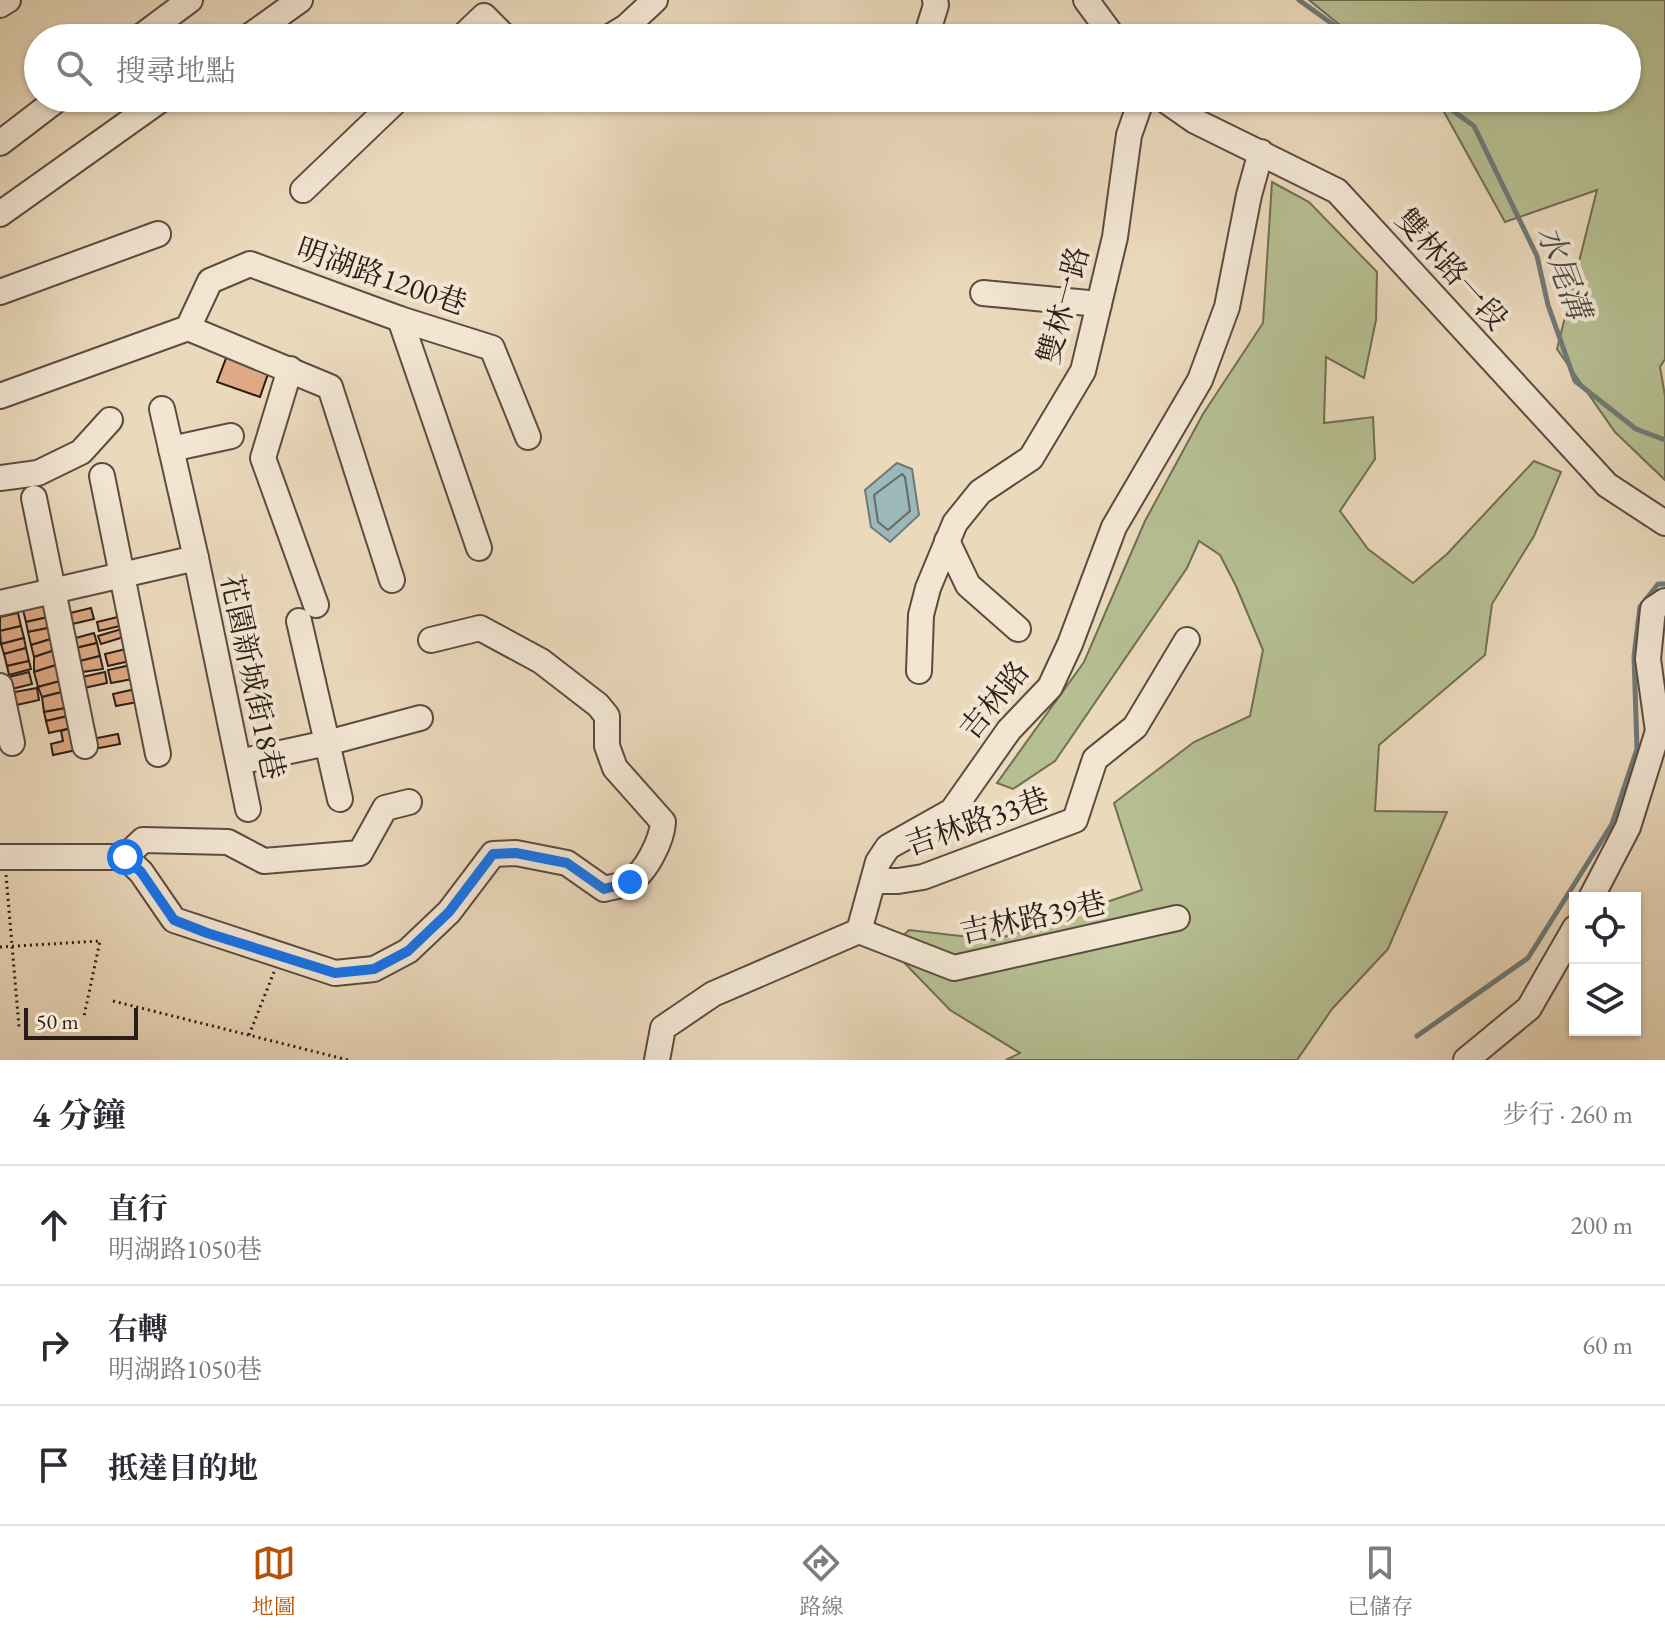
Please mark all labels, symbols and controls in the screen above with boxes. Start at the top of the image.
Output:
search box [24,24,1641,112]
icon: search [52,46,96,90]
text: 搜尋地點 [116,51,236,90]
street label: 雙林路一段 [1387,200,1517,338]
water label: 水尾溝 [1528,220,1602,329]
street label: 明湖路1200巷 [292,229,472,323]
street label: 雙林一路 [1029,242,1097,368]
street label: 花園新城街18巷 [212,571,294,783]
street label: 吉林路 [951,653,1037,747]
street label: 吉林路33巷 [900,778,1054,864]
route start [107,839,143,875]
route end [612,864,648,900]
street label: 吉林路39巷 [956,882,1110,952]
map controls [1569,892,1641,1036]
button: locate [1569,892,1641,964]
button: layers [1569,964,1641,1036]
scale bar [24,1004,138,1040]
text: 50 m [36,1007,79,1036]
text: 4 分鐘 [32,1093,126,1137]
text: 步行 · 260 m [1503,1097,1633,1131]
text: 直行 [108,1189,168,1228]
icon: ahead [32,1203,76,1247]
text: 200 m [1570,1208,1633,1242]
text: 明湖路1050巷 [108,1232,262,1266]
text: 右轉 [108,1309,168,1348]
icon: right [32,1323,76,1367]
text: 60 m [1583,1328,1633,1362]
text: 明湖路1050巷 [108,1352,262,1386]
icon: arrive [32,1443,76,1487]
text: 抵達目的地 [108,1448,258,1487]
tab: 地圖 [252,1541,296,1621]
tab: 路線 [799,1541,843,1621]
tab: 已儲存 [1347,1541,1413,1621]

